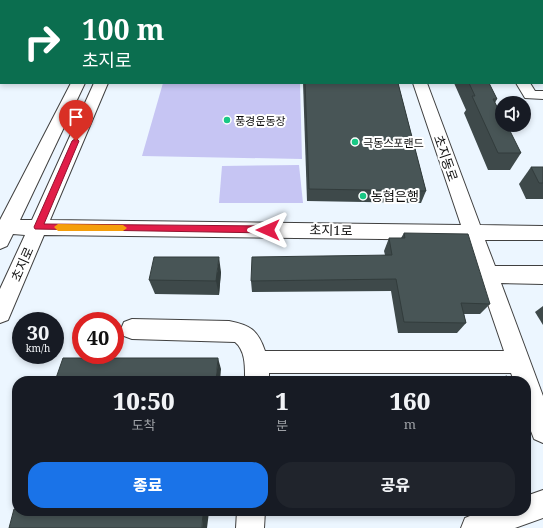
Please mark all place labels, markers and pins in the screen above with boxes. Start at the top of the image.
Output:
pin [59,100,93,141]
place label: 풍경운동장 [235,113,286,128]
marker: 풍경운동장 [222,115,232,125]
place label: 극동스포랜드 [363,135,424,150]
marker: 극동스포랜드 [350,137,360,147]
place label: 농협은행 [371,187,419,205]
marker: 농협은행 [358,191,368,201]

